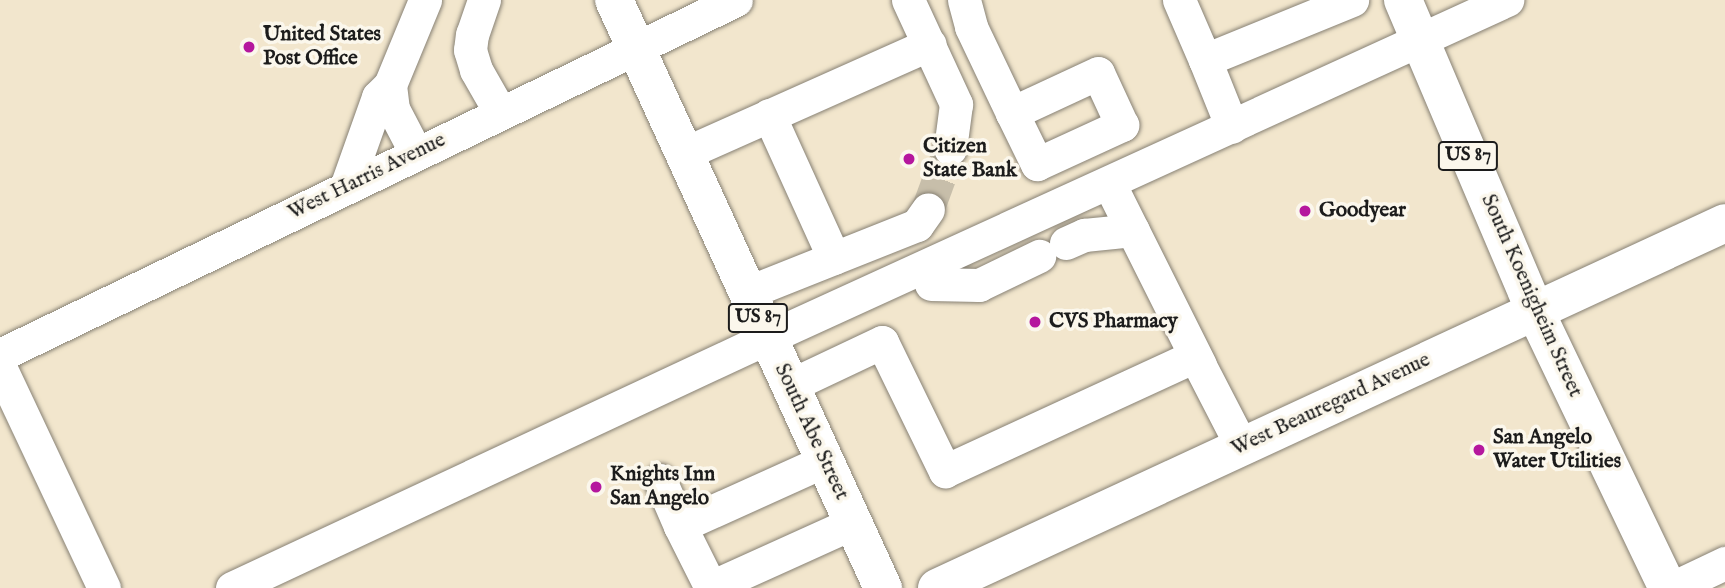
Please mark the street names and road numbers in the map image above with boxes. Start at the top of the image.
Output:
street label: West Harris Avenue [284,128,450,226]
road number: US 87 [1436,140,1500,172]
street label: South Koenigheim Street [1475,191,1587,401]
road number: US 87 [726,302,790,334]
street label: West Beauregard Avenue [1227,348,1435,462]
street label: South Abe Street [768,360,854,504]

